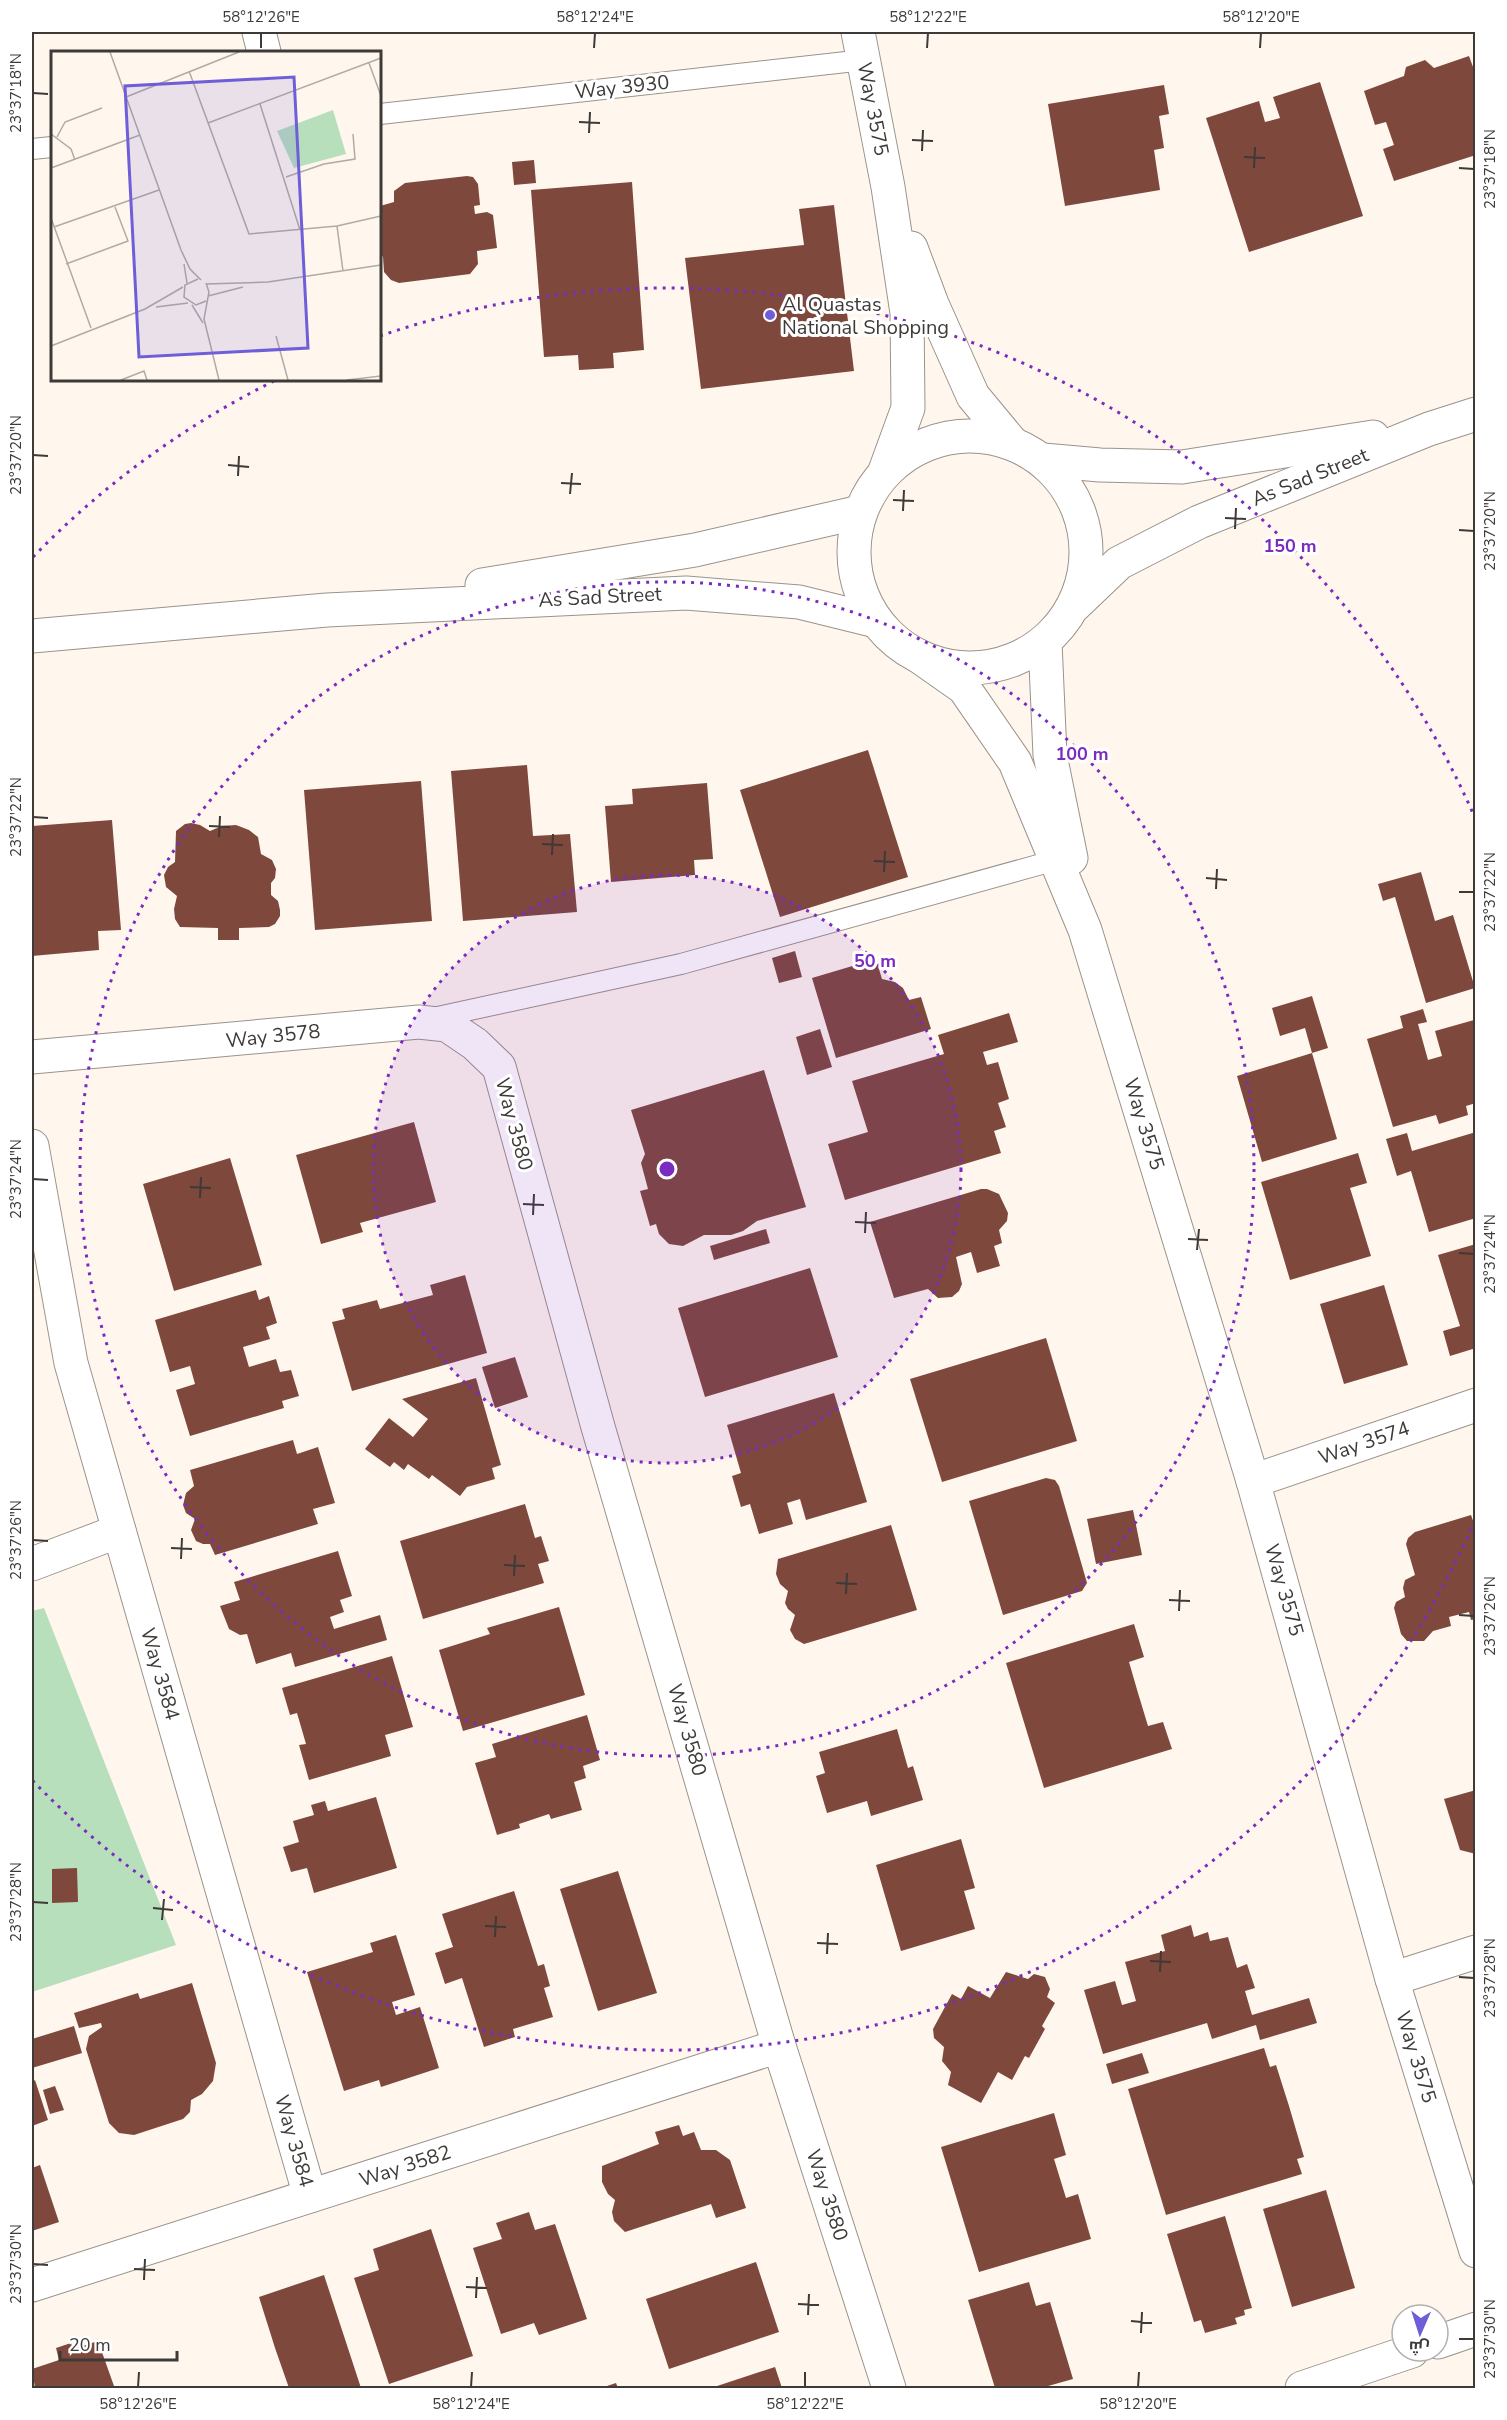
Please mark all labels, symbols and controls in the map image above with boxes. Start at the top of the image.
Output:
text: 58°12'26"E [222,7,300,27]
text: 58°12'24"E [556,7,634,27]
text: 58°12'22"E [889,7,967,27]
text: 58°12'20"E [1222,7,1300,27]
inset map [51,51,381,381]
text: 23°37'18"N [6,53,26,133]
street label: Way 3575 [851,60,895,158]
street label: Way 3930 [573,69,671,105]
text: 23°37'18"N [1480,129,1500,209]
place label: Al Quastas National Shopping [782,291,949,341]
marker: Al Quastas National Shopping [763,308,777,322]
text: 23°37'20"N [6,415,26,495]
street label: As Sad Street [1248,441,1373,513]
text: 23°37'20"N [1480,491,1500,571]
text: 150 m [1263,534,1317,558]
street label: As Sad Street [538,580,663,614]
text: 100 m [1055,742,1109,766]
text: 23°37'22"N [6,777,26,857]
text: 23°37'22"N [1480,852,1500,932]
text: 50 m [854,949,896,973]
street label: Way 3578 [224,1018,322,1054]
street label: Way 3580 [489,1075,539,1173]
street label: Way 3575 [1117,1075,1171,1173]
text: 23°37'24"N [6,1139,26,1219]
centre of rings [657,1159,677,1179]
text: 23°37'24"N [1480,1214,1500,1294]
street label: Way 3574 [1315,1415,1413,1471]
text: 23°37'26"N [6,1500,26,1580]
street label: Way 3575 [1258,1541,1310,1639]
text: 23°37'26"N [1480,1576,1500,1656]
street label: Way 3584 [134,1625,186,1723]
street label: Way 3580 [661,1681,713,1779]
text: 23°37'28"N [6,1862,26,1942]
text: 23°37'28"N [1480,1938,1500,2018]
street label: Way 3575 [1389,2008,1443,2106]
street label: Way 3584 [268,2092,320,2190]
street label: Way 3582 [356,2139,454,2193]
street label: Way 3580 [800,2146,854,2244]
text: 23°37'30"N [6,2224,26,2304]
text: 23°37'30"N [1480,2299,1500,2379]
north arrow [1390,2303,1450,2363]
scale bar [60,2324,177,2362]
text: 20 m [69,2333,111,2357]
text: ش [1408,2335,1430,2359]
text: 58°12'26"E [99,2394,177,2414]
text: 58°12'24"E [432,2394,510,2414]
text: 58°12'22"E [766,2394,844,2414]
text: 58°12'20"E [1099,2394,1177,2414]

